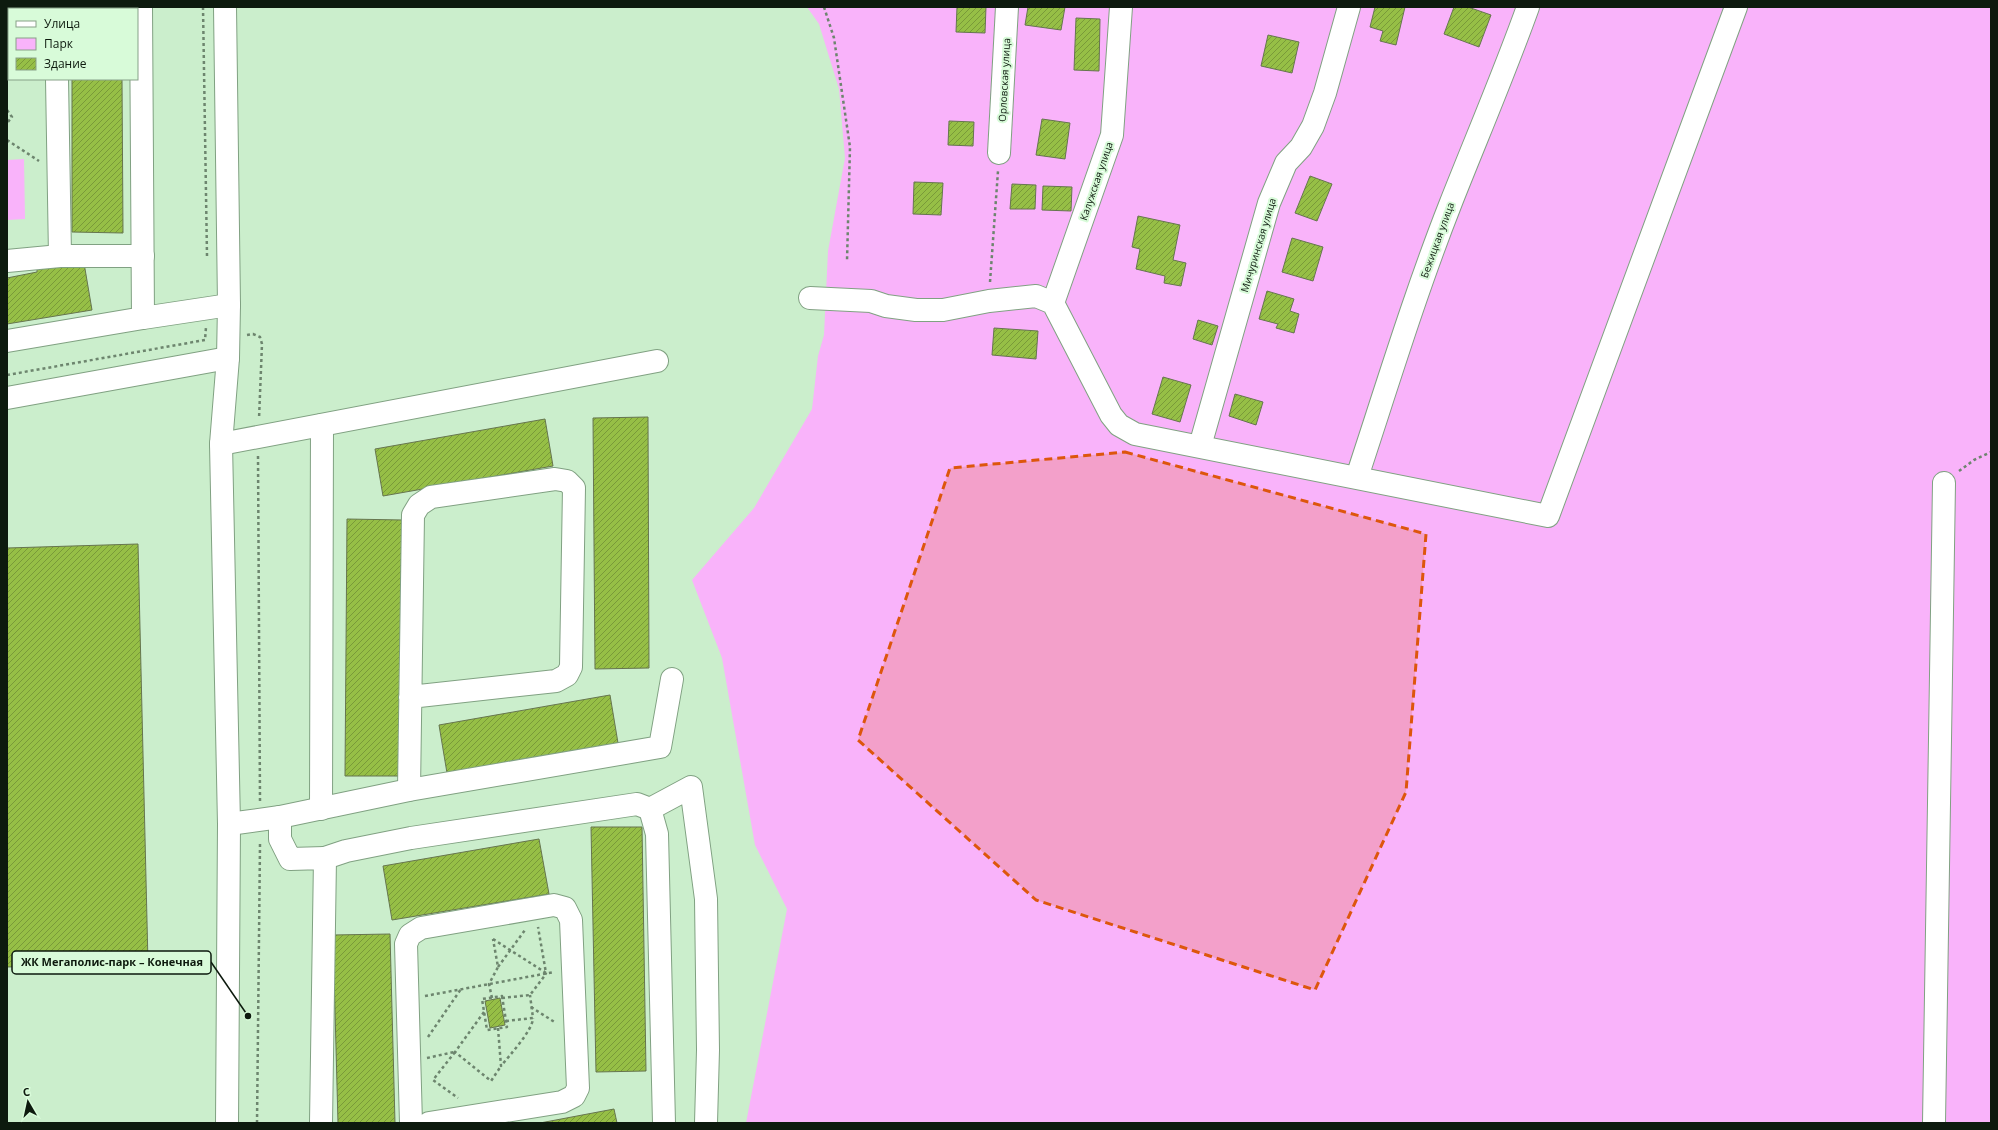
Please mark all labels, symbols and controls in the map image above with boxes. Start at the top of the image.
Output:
legend [8,8,138,80]
text: Улица [44,15,80,32]
text: Парк [44,35,74,52]
street label: Орловская улица [995,38,1013,122]
text: Здание [44,55,87,72]
street label: Калужская улица [1076,140,1116,222]
street label: Мичуринская улица [1237,196,1279,294]
street label: Бежицкая улица [1417,200,1457,280]
callout: ЖК Мегаполис-парк – Конечная [12,951,211,974]
text: ЖК Мегаполис-парк – Конечная [21,954,203,969]
north arrow [8,1082,48,1122]
text: С [22,1084,31,1100]

